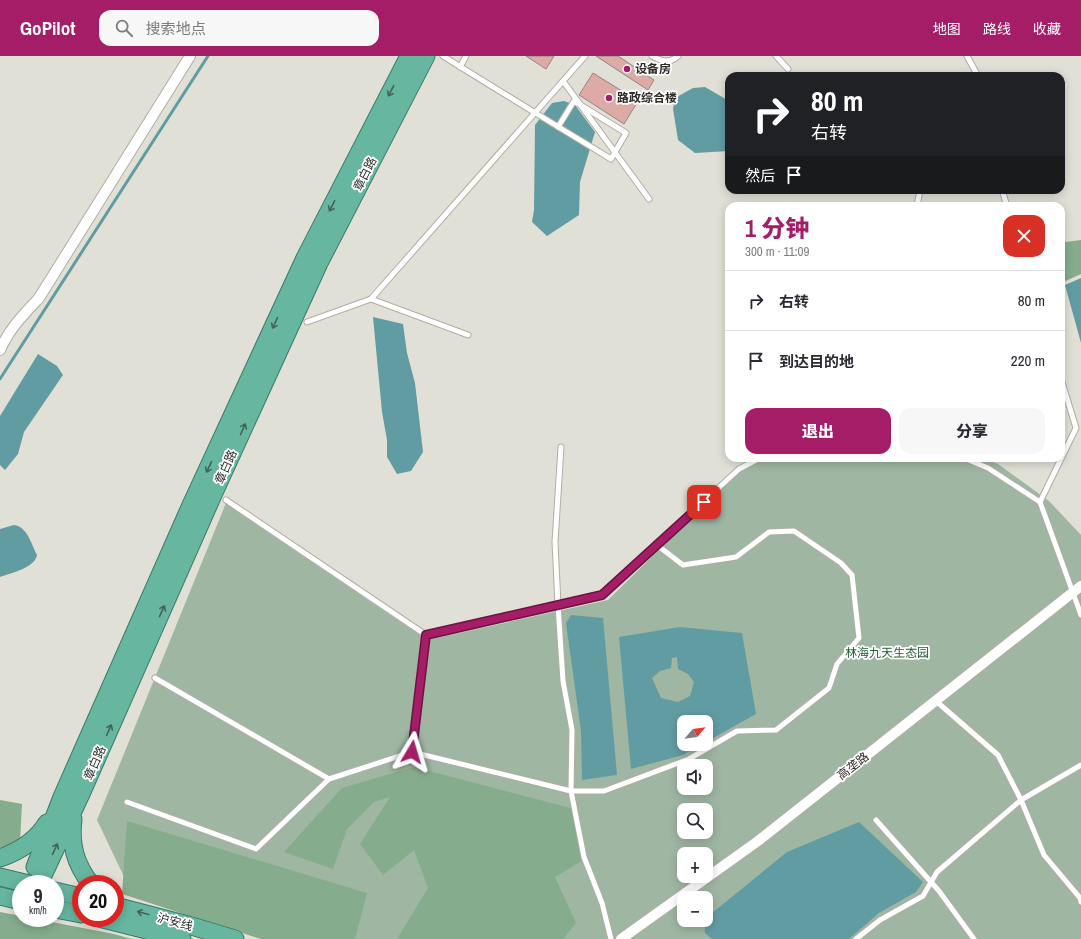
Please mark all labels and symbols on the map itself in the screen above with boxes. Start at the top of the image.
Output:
place label: 设备房 [635,61,671,77]
marker: 设备房 [622,64,632,74]
one-way arrow [387,84,395,96]
place label: 路政综合楼 [617,90,677,106]
marker: 路政综合楼 [604,93,614,103]
street label: 章白路 [350,154,380,194]
one-way arrow [328,200,335,212]
one-way arrow [271,317,278,329]
one-way arrow [240,423,247,435]
street label: 章白路 [211,447,241,487]
one-way arrow [205,460,212,472]
pin [687,485,721,519]
one-way arrow [159,606,166,618]
park label: 林海九天生态园 [845,645,929,661]
north arrow [677,715,713,751]
one-way arrow [106,725,113,737]
position arrow [391,731,433,773]
street label: 章白路 [80,743,110,783]
street label: 高垄路 [834,749,872,783]
one-way arrow [52,843,59,855]
speed limit sign: 20 [72,875,124,927]
one-way arrow [137,909,150,916]
street label: 沪安线 [156,910,194,934]

